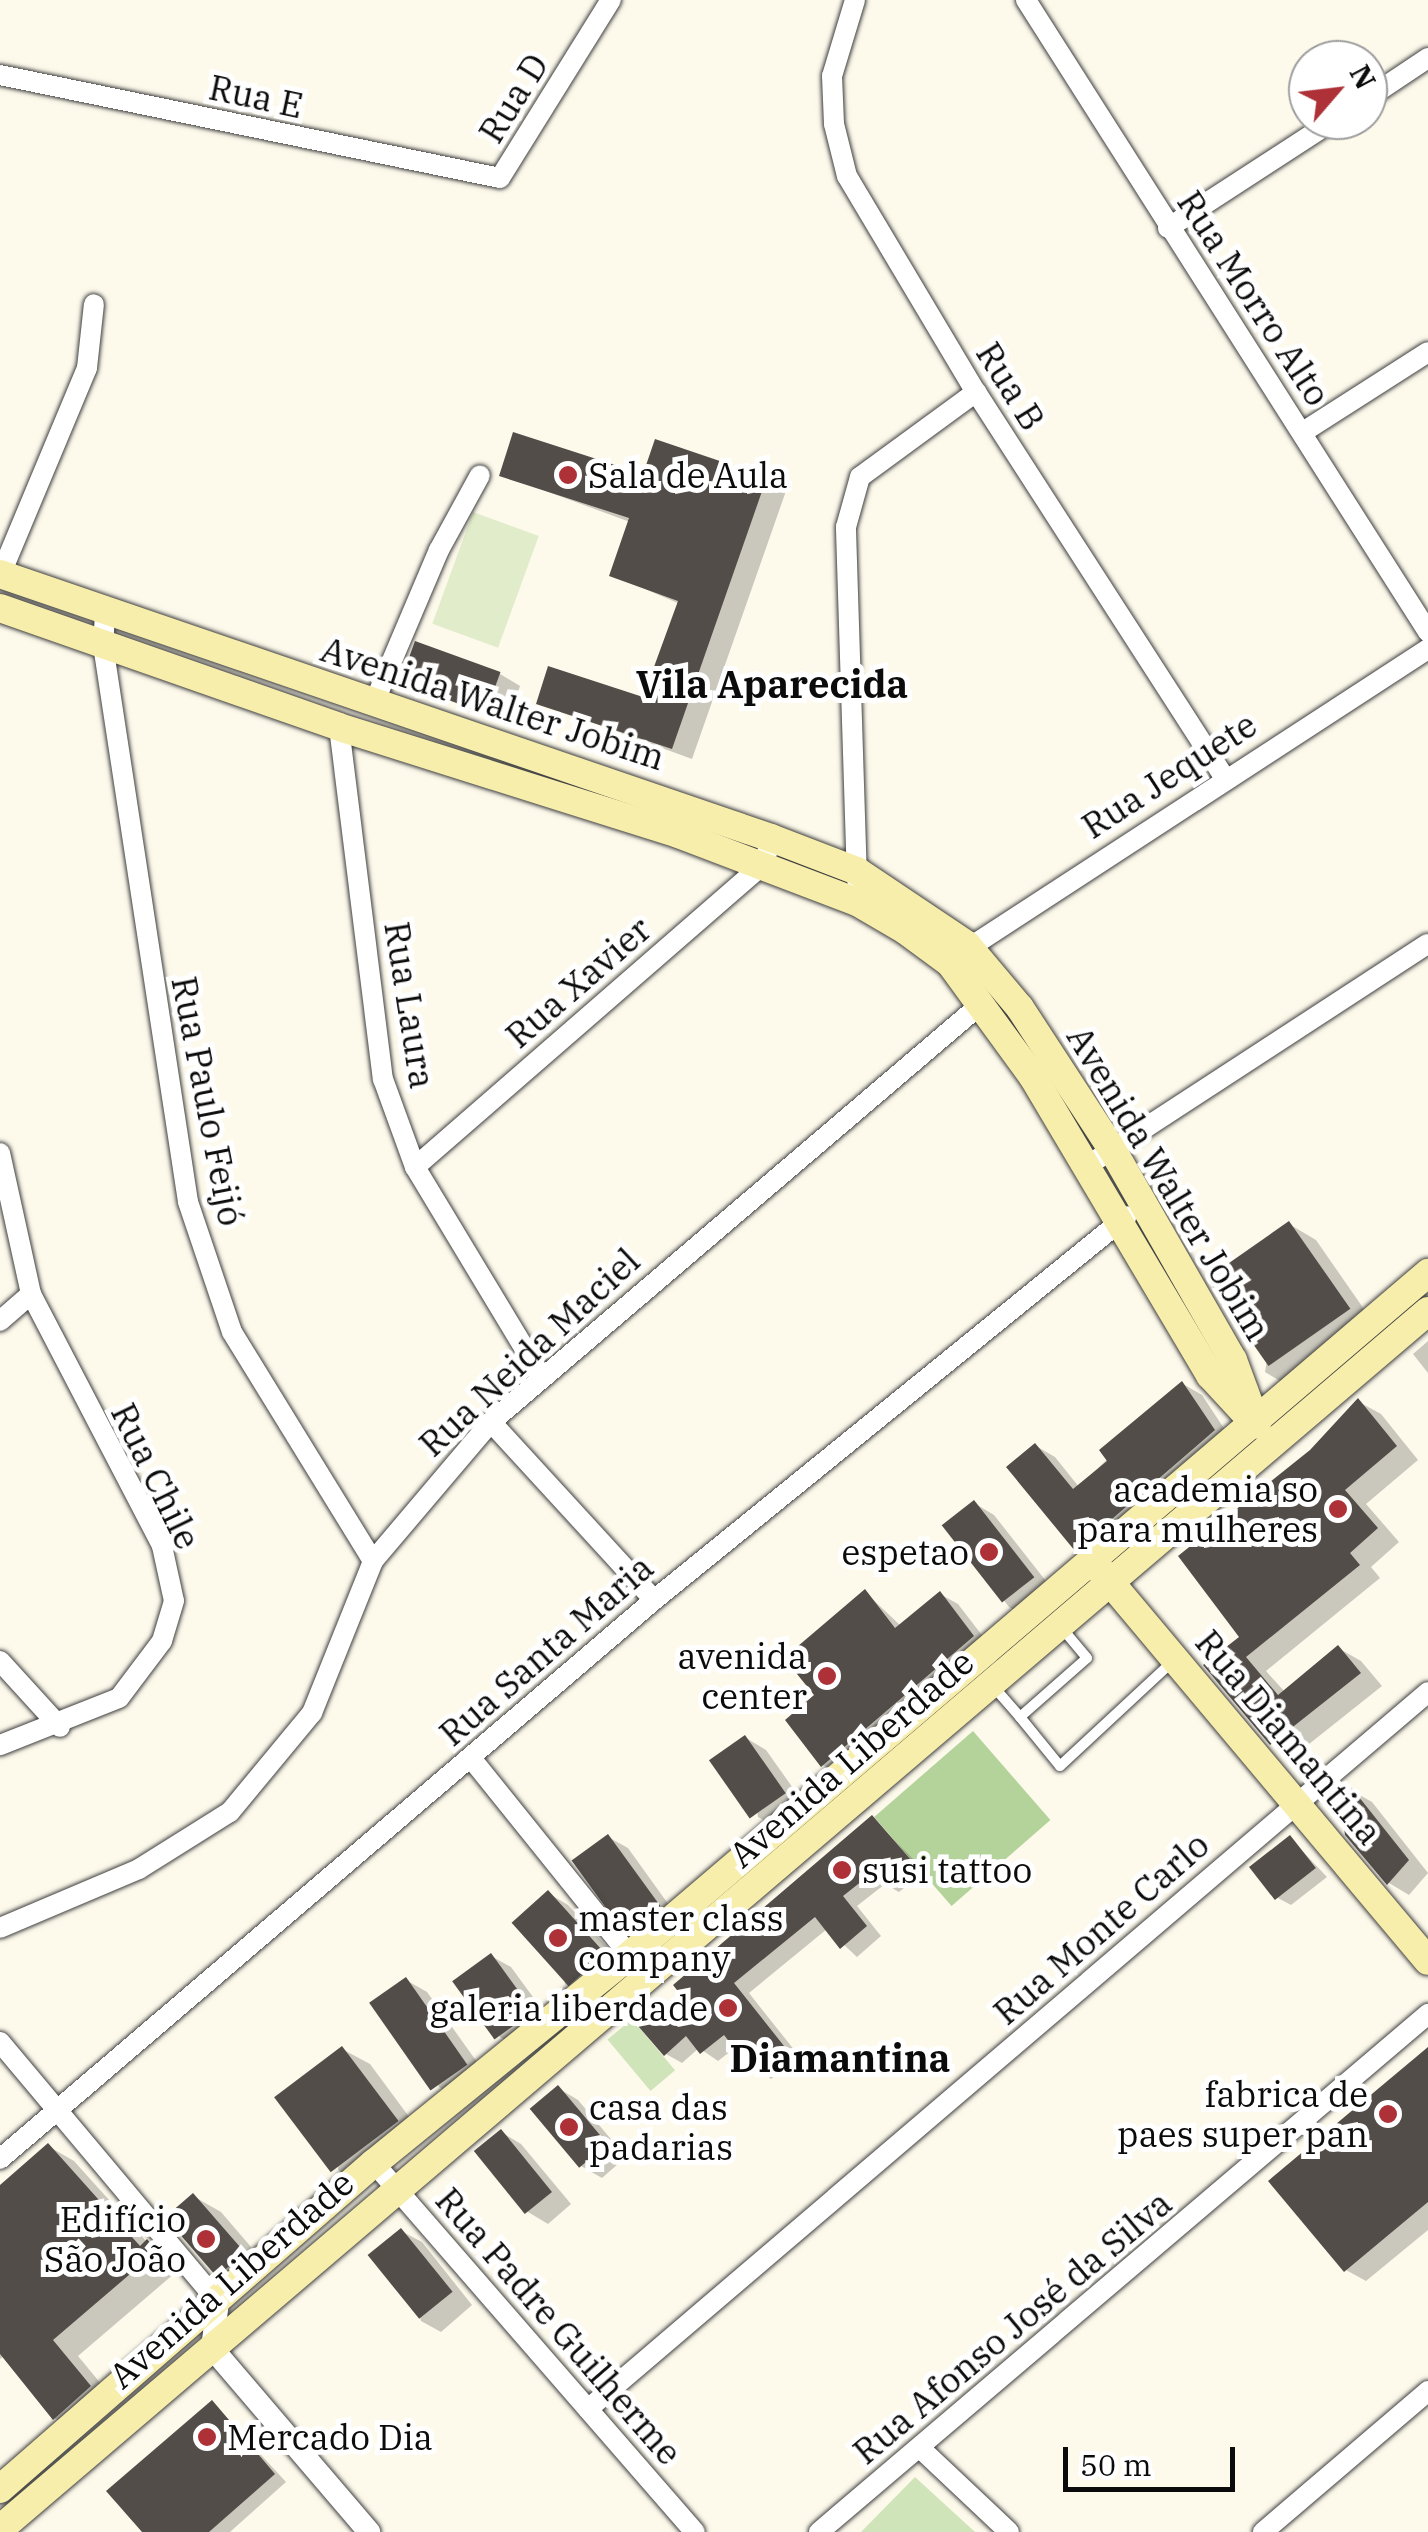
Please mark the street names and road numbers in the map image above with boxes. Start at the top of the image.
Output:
street label: Rua D [470,46,556,150]
street label: Rua E [205,66,307,126]
street label: Rua Morro Alto [1169,183,1339,413]
street label: Rua B [968,334,1054,438]
street label: Avenida Walter Jobim [316,628,670,778]
street label: Rua Jequete [1074,703,1264,847]
street label: Rua Xavier [497,908,659,1056]
street label: Rua Laura [376,919,444,1091]
street label: Rua Paulo Feijó [163,973,253,1229]
street label: Avenida Walter Jobim [1059,1018,1279,1348]
street label: Rua Neida Maciel [410,1239,648,1465]
street label: Rua Chile [103,1396,209,1556]
street label: Rua Santa Maria [431,1546,661,1754]
street label: Rua Diamantina [1187,1621,1391,1853]
street label: Avenida Liberdade [720,1640,982,1876]
street label: Rua Monte Carlo [985,1823,1217,2033]
street label: Avenida Liberdade [100,2161,362,2397]
street label: Rua Padre Guilherme [427,2179,691,2473]
street label: Rua Afonso José da Silva [844,2182,1180,2472]

